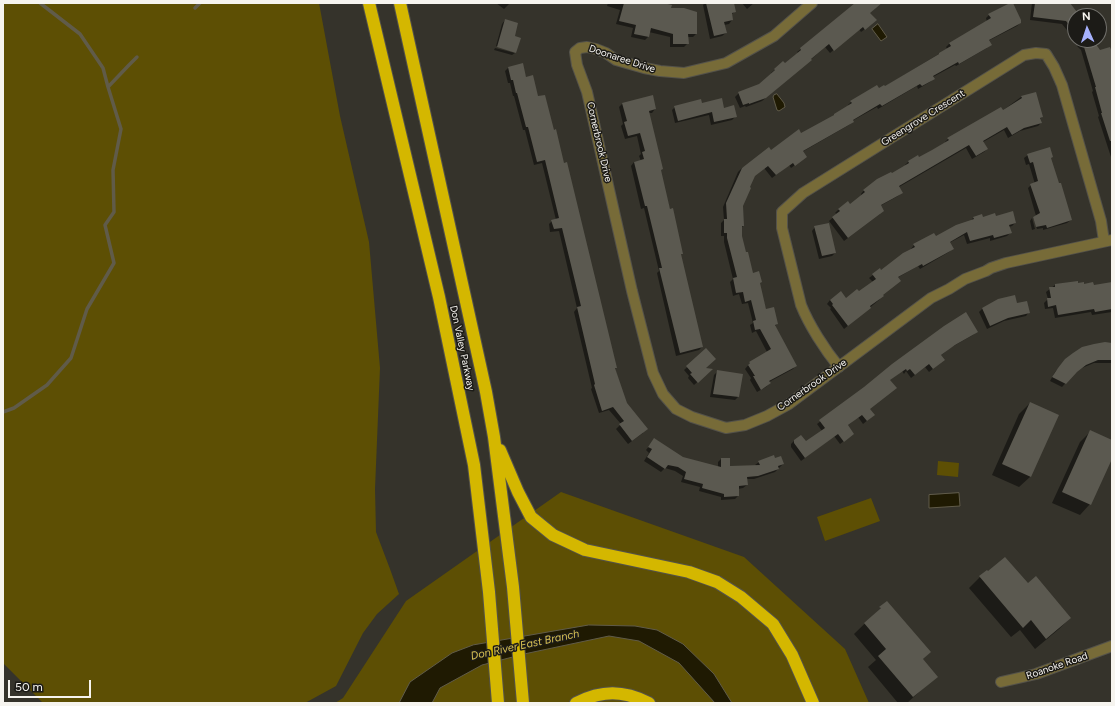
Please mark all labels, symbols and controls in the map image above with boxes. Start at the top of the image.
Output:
north arrow [1067,8,1107,48]
text: N [1082,10,1091,23]
street label: Doonaree Drive [587,43,657,75]
street label: Greengrove Crescent [879,87,967,149]
street label: Cornerbrook Drive [584,101,614,183]
street label: Don Valley Parkway [447,304,477,392]
street label: Cornerbrook Drive [775,357,849,413]
water label: Don River East Branch [470,627,580,663]
street label: Roanoke Road [1025,650,1089,682]
scale bar [10,672,93,698]
text: 50 m [15,680,43,694]

